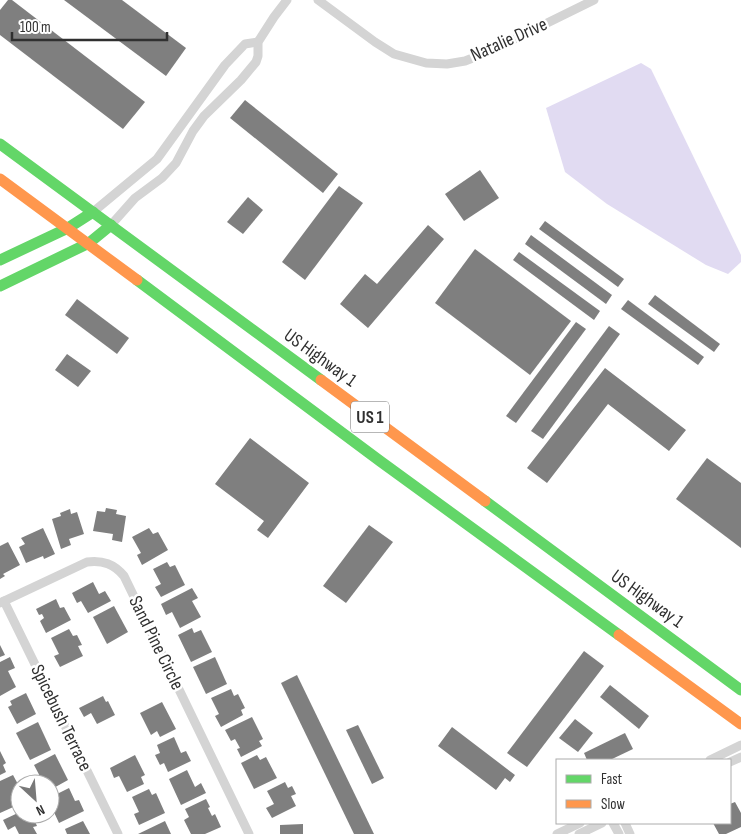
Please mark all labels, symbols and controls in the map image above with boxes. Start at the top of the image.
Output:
scale bar [12,10,168,42]
street label: Natalie Drive [467,13,551,67]
text: 100 m [20,18,51,37]
street label: US Highway 1 [279,324,361,392]
road number: US 1 [351,402,389,432]
street label: US Highway 1 [606,565,688,633]
street label: Sand Pine Circle [123,592,189,694]
street label: Spicebush Terrace [25,661,97,775]
legend [556,759,731,824]
text: Fast [601,770,623,789]
north arrow [10,774,60,824]
text: Slow [601,795,625,814]
text: N [33,801,48,820]

